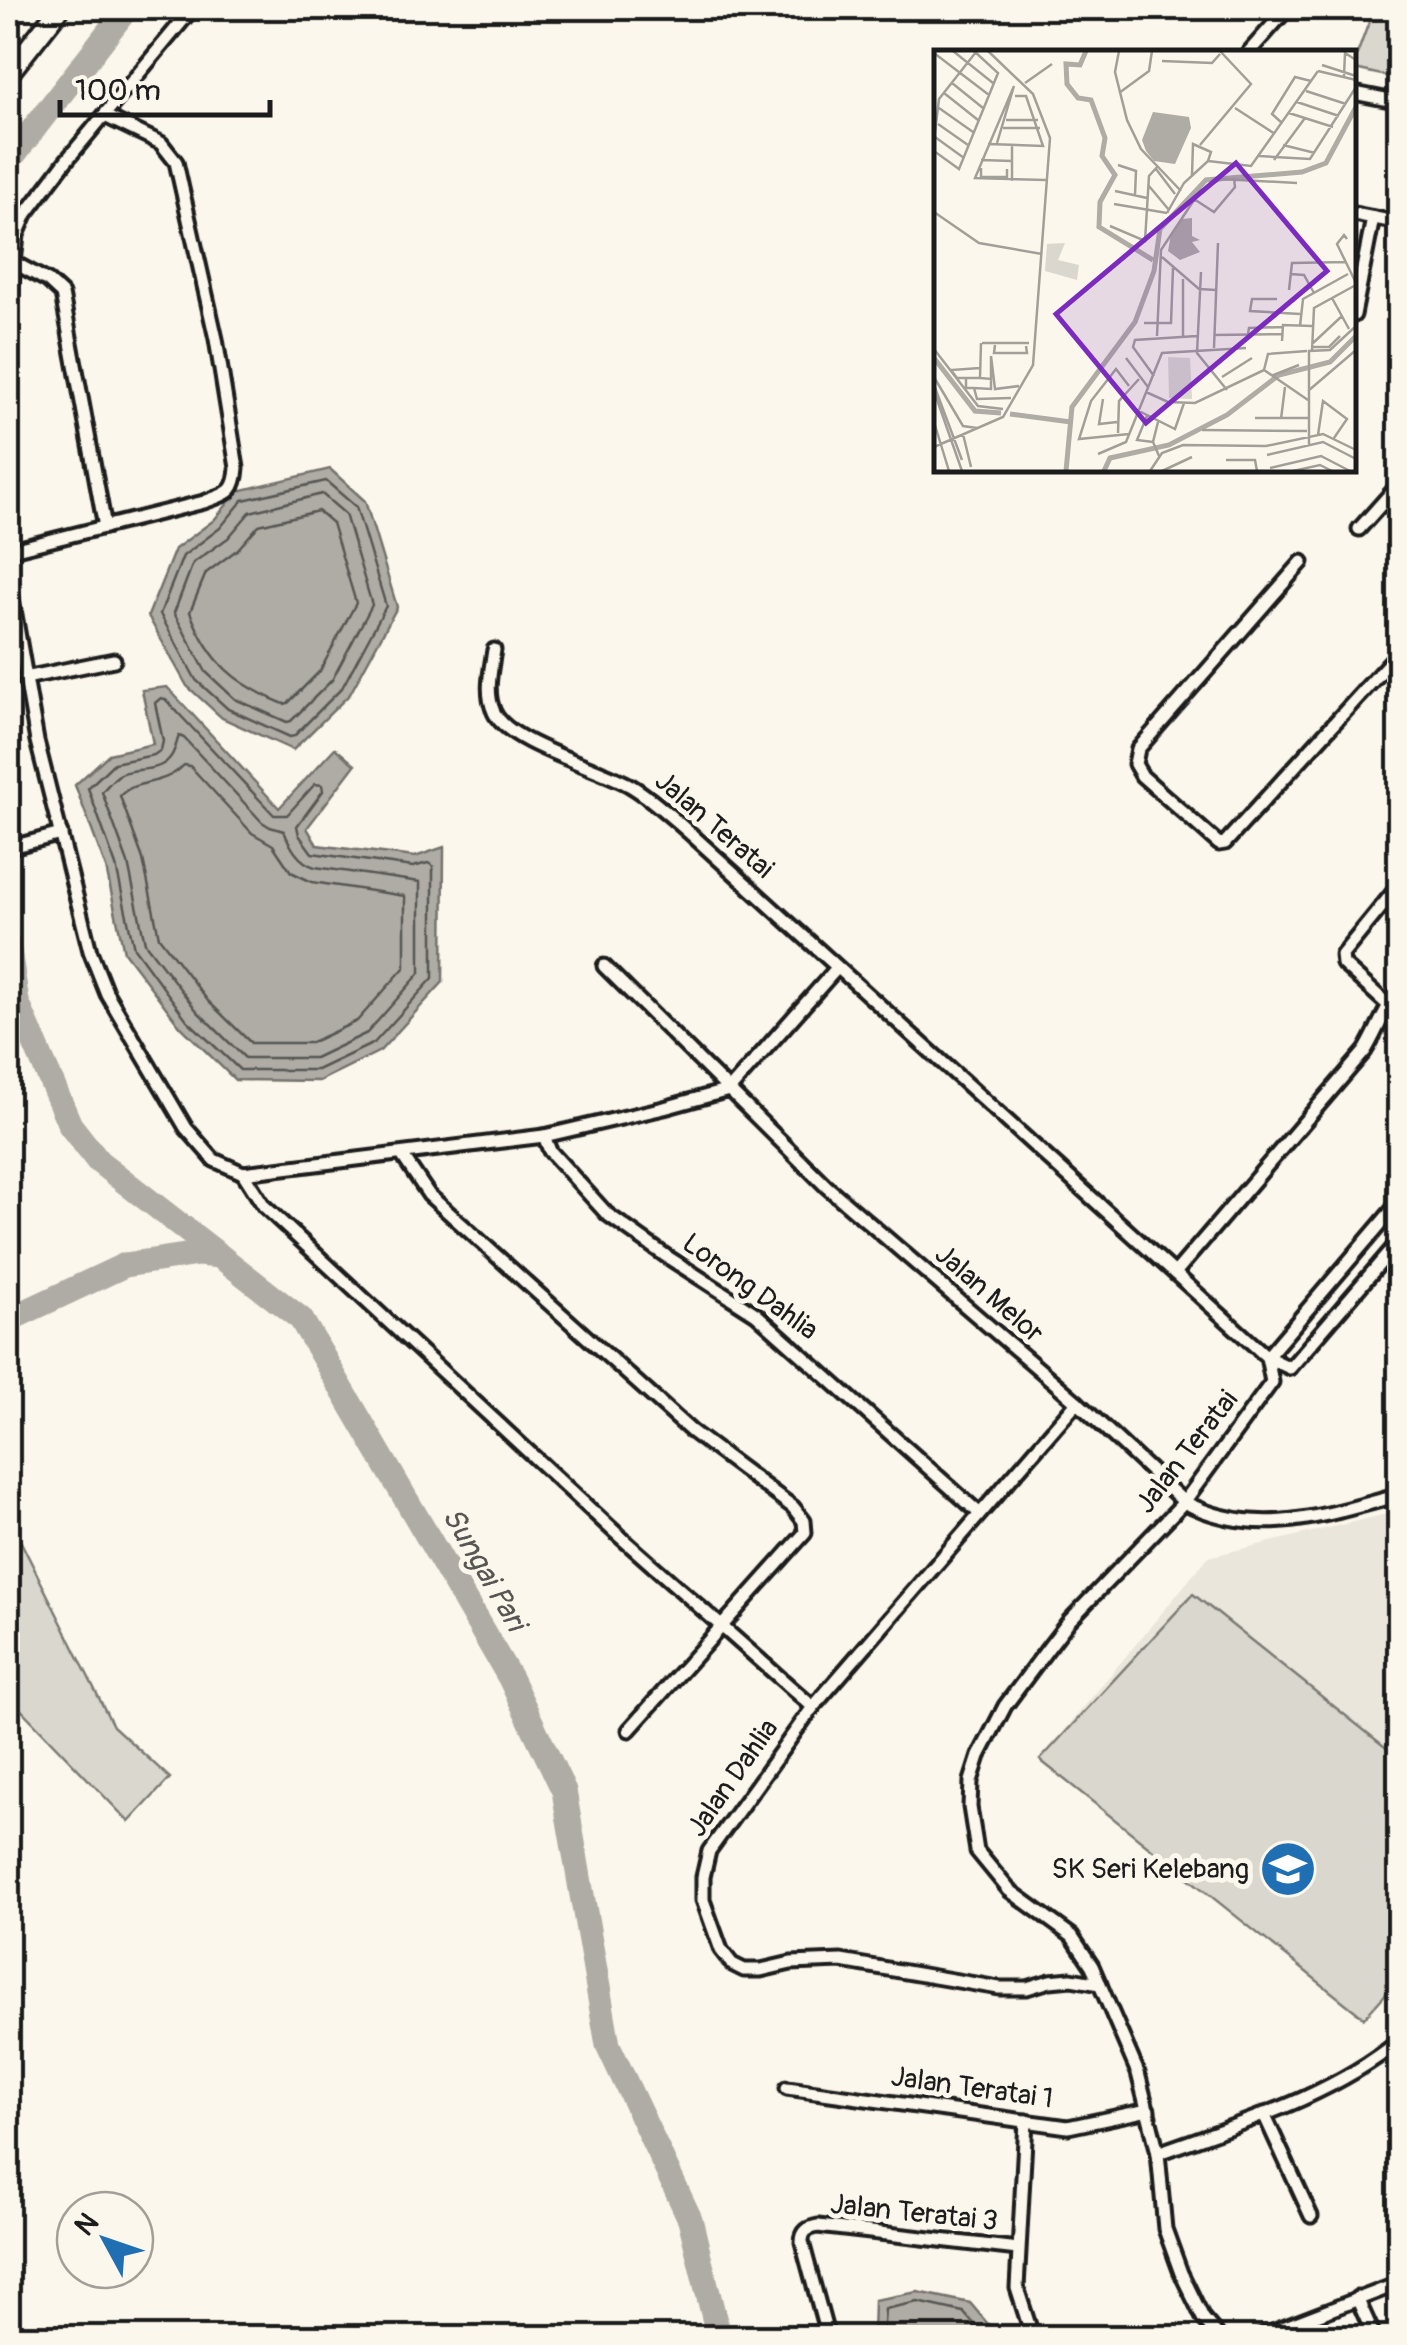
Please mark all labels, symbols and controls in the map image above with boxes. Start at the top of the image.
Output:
inset map [934,50,1357,472]
scale bar [60,55,270,117]
text: 100 m [75,72,161,109]
street label: Jalan Teratai [647,764,781,886]
street label: Lorong Dahlia [675,1226,825,1348]
street label: Jalan Melor [927,1237,1051,1351]
street label: Jalan Teratai [1128,1384,1246,1520]
water label: Sungai Pari [434,1501,536,1641]
street label: Jalan Dahlia [680,1712,786,1844]
school or university icon: SK Seri Kelebang [1258,1839,1318,1899]
place label: SK Seri Kelebang [1052,1852,1249,1887]
street label: Jalan Teratai 1 [889,2059,1055,2117]
street label: Jalan Teratai 3 [829,2187,999,2239]
north arrow [55,2190,155,2290]
text: N [68,2206,106,2243]

